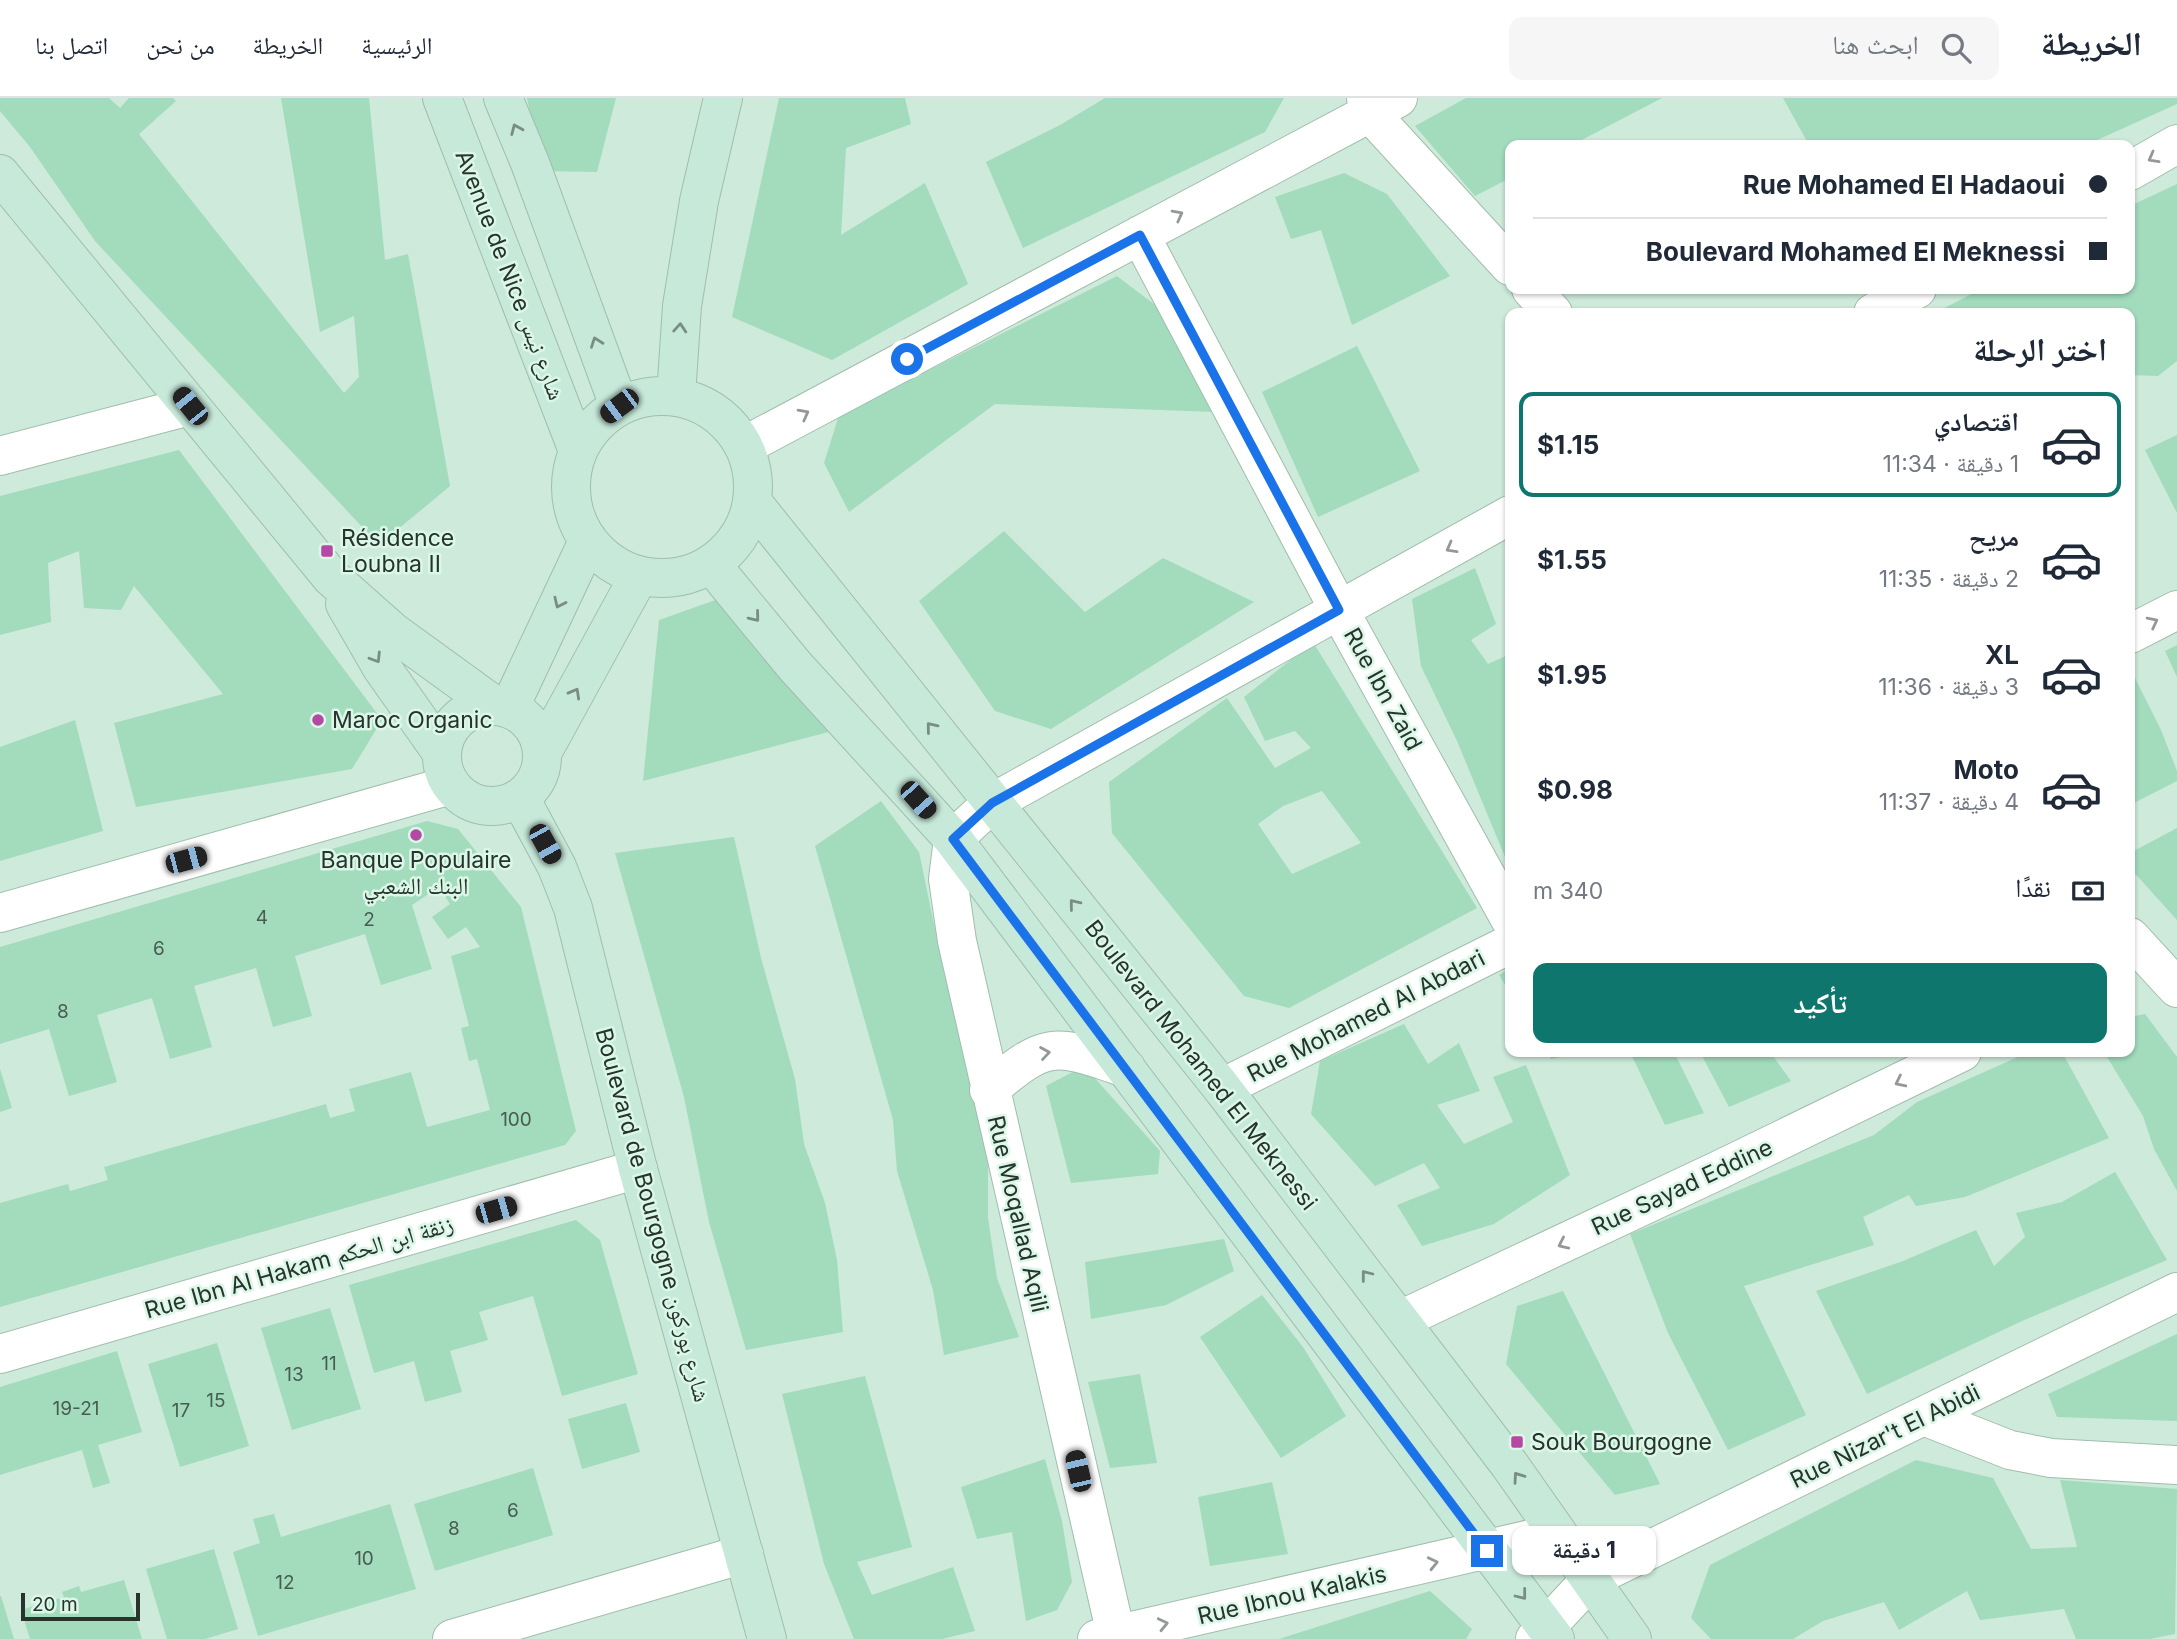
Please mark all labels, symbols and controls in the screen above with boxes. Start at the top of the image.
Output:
search box [1509,17,1999,80]
text: الخريطة [2041,23,2142,63]
text: ابحث هنا [1832,29,1919,60]
icon: search [1937,29,1975,67]
text: اتصل بنا [35,31,108,60]
text: من نحن [146,31,215,60]
text: الخريطة [253,31,323,60]
text: الرئيسية [361,31,432,60]
one-way arrow [510,124,524,136]
street label: Avenue de Nice شارع نيس [448,146,571,404]
one-way arrow [2148,150,2161,163]
text: Rue Mohamed El Hadaoui [1743,169,2065,200]
one-way arrow [1171,210,1183,223]
text: Boulevard Mohamed El Meknessi [1646,236,2065,267]
one-way arrow [672,322,687,333]
text: اختر الرحلة [1973,330,2107,369]
one-way arrow [590,336,604,348]
route start [891,343,923,375]
car [169,383,212,429]
car [596,385,643,427]
text: اقتصادي [1934,406,2019,437]
one-way arrow [797,409,809,422]
icon: car [2040,413,2103,476]
text: $1.15 [1537,429,1599,460]
text: 1 دقيقة · 11:34 [1882,450,2019,478]
text: مريح [1969,521,2019,552]
place label: Résidence Loubna II [341,524,454,578]
icon: car [2040,528,2103,591]
one-way arrow [1445,540,1458,553]
marker: Résidence Loubna II [319,543,335,559]
text: $1.55 [1537,544,1607,575]
text: 2 دقيقة · 11:35 [1879,565,2019,593]
one-way arrow [553,596,567,608]
one-way arrow [746,609,759,621]
one-way arrow [2146,616,2158,630]
street label: Rue Ibn Zaid [1338,623,1428,755]
text: XL [1985,639,2019,670]
icon: car [2040,643,2103,706]
one-way arrow [367,651,380,664]
text: $1.95 [1537,659,1607,690]
text: 3 دقيقة · 11:36 [1878,673,2019,701]
one-way arrow [567,688,580,700]
place label: Maroc Organic [332,706,493,734]
marker: Maroc Organic [310,712,326,728]
one-way arrow [927,722,940,734]
text: Moto [1954,754,2019,785]
icon: car [2040,758,2103,821]
text: $0.98 [1537,774,1613,805]
car [897,777,940,823]
text: 4 دقيقة · 11:37 [1879,788,2019,816]
car [526,821,565,867]
marker: Banque Populaire البنك الشعبي [408,827,424,843]
car [163,844,210,876]
place label: Banque Populaire البنك الشعبي [321,846,511,905]
text: نقدًا [2015,872,2051,903]
icon: cash [2069,872,2107,910]
text: 340 m [1533,877,1603,905]
one-way arrow [1069,900,1082,912]
house number: 4 [256,906,268,929]
house number: 2 [363,908,375,931]
street label: Boulevard Mohamed El Meknessi [1079,914,1323,1216]
house number: 6 [153,937,165,960]
street label: Rue Mohamed Al Abdari [1243,944,1489,1088]
button: تأكيد [1533,963,2107,1043]
house number: 8 [57,1000,69,1023]
street label: Boulevard de Bourgogne شارع بوركون [589,1025,716,1405]
one-way arrow [1039,1046,1051,1061]
one-way arrow [1895,1073,1907,1087]
house number: 100 [500,1108,532,1131]
street label: Rue Moqallad Aqili [982,1113,1054,1315]
street label: Rue Sayad Eddine [1587,1133,1777,1241]
car [473,1194,520,1226]
street label: Rue Ibn Al Hakam زنقة ابن الحكم [141,1209,457,1326]
one-way arrow [1558,1236,1570,1250]
one-way arrow [1362,1271,1375,1283]
house number: 11 [321,1352,337,1375]
house number: 13 [284,1363,304,1386]
street label: Rue Nizar't El Abidi [1786,1378,1984,1494]
house number: 15 [206,1389,226,1412]
house number: 19-21 [53,1397,99,1420]
house number: 17 [172,1399,190,1422]
place label: Souk Bourgogne [1531,1428,1712,1456]
marker: Souk Bourgogne [1509,1434,1525,1450]
car [1064,1448,1093,1494]
one-way arrow [1514,1472,1526,1485]
house number: 6 [507,1499,519,1522]
house number: 8 [448,1517,460,1540]
callout: 1 دقيقة [1512,1526,1655,1576]
route end [1471,1535,1503,1567]
text: 1 دقيقة [1552,1536,1616,1564]
house number: 10 [354,1547,374,1570]
one-way arrow [1427,1557,1439,1571]
street label: Rue Ibnou Kalakis [1195,1560,1389,1630]
house number: 12 [275,1571,295,1594]
one-way arrow [1513,1587,1526,1599]
scale bar [21,1590,140,1622]
text: 20 m [32,1593,78,1616]
one-way arrow [1157,1617,1169,1632]

